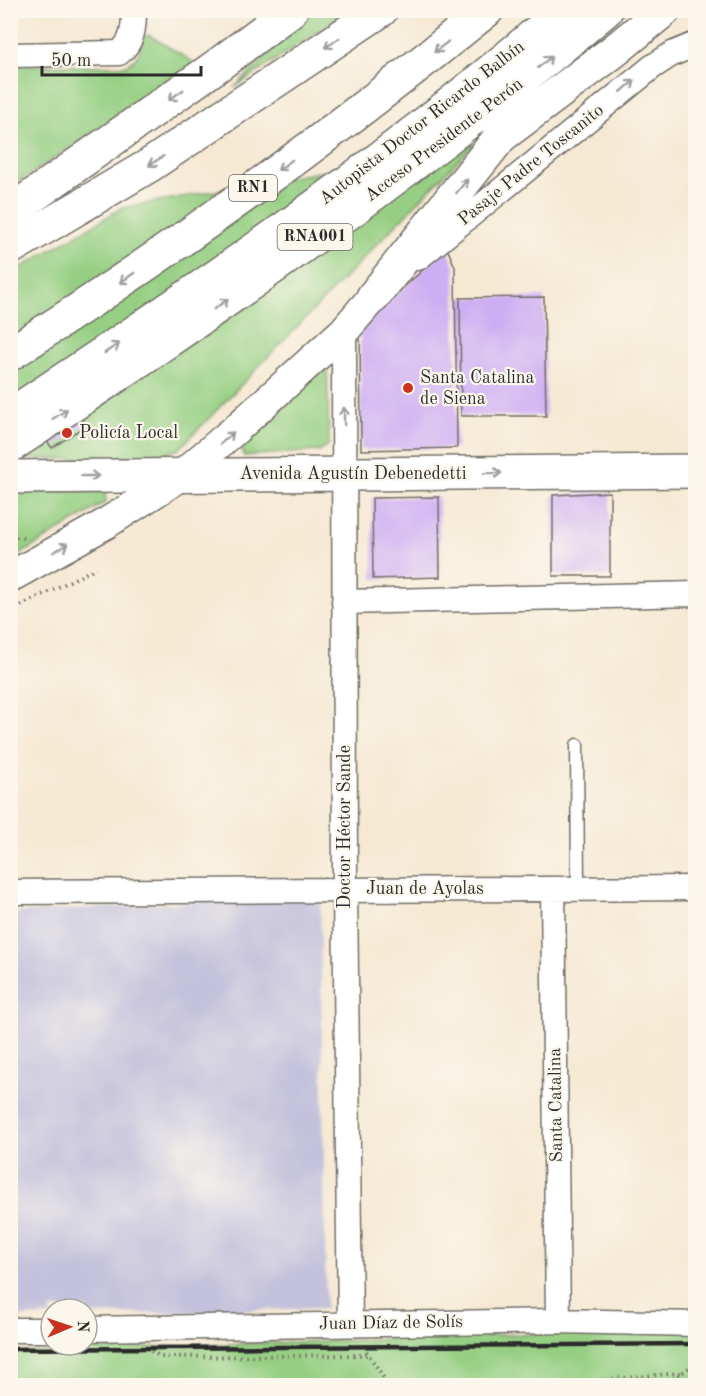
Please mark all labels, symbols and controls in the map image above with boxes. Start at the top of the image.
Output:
street label: Autopista Doctor Ricardo Balbín [316,37,528,208]
one-way arrow [325,37,341,49]
scale bar [42,39,201,77]
one-way arrow [433,41,449,54]
text: 50 m [51,52,91,70]
one-way arrow [537,55,552,69]
street label: Acceso Presidente Perón [362,75,527,205]
one-way arrow [620,79,635,93]
one-way arrow [168,89,184,101]
street label: Pasaje Padre Toscanito [455,101,607,229]
one-way arrow [148,154,165,167]
one-way arrow [278,158,294,171]
road number: RN1 [229,175,277,201]
one-way arrow [455,178,468,194]
road number: RNA001 [278,224,352,250]
one-way arrow [119,272,135,284]
one-way arrow [212,298,229,310]
one-way arrow [103,342,120,354]
place label: Santa Catalina de Siena [420,369,535,408]
marker: Santa Catalina de Siena [401,381,415,395]
one-way arrow [339,407,350,427]
one-way arrow [51,408,67,420]
place label: Policía Local [79,424,178,442]
marker: Policía Local [60,426,74,440]
one-way arrow [219,431,234,445]
street label: Avenida Agustín Debenedetti [239,465,467,483]
one-way arrow [482,467,502,479]
one-way arrow [79,470,99,482]
one-way arrow [52,542,69,554]
street label: Doctor Héctor Sande [336,745,354,909]
street label: Juan de Ayolas [366,880,484,898]
street label: Santa Catalina [546,1048,566,1162]
north arrow [39,1297,99,1357]
street label: Juan Díaz de Solís [319,1313,463,1333]
text: N [74,1320,90,1334]

